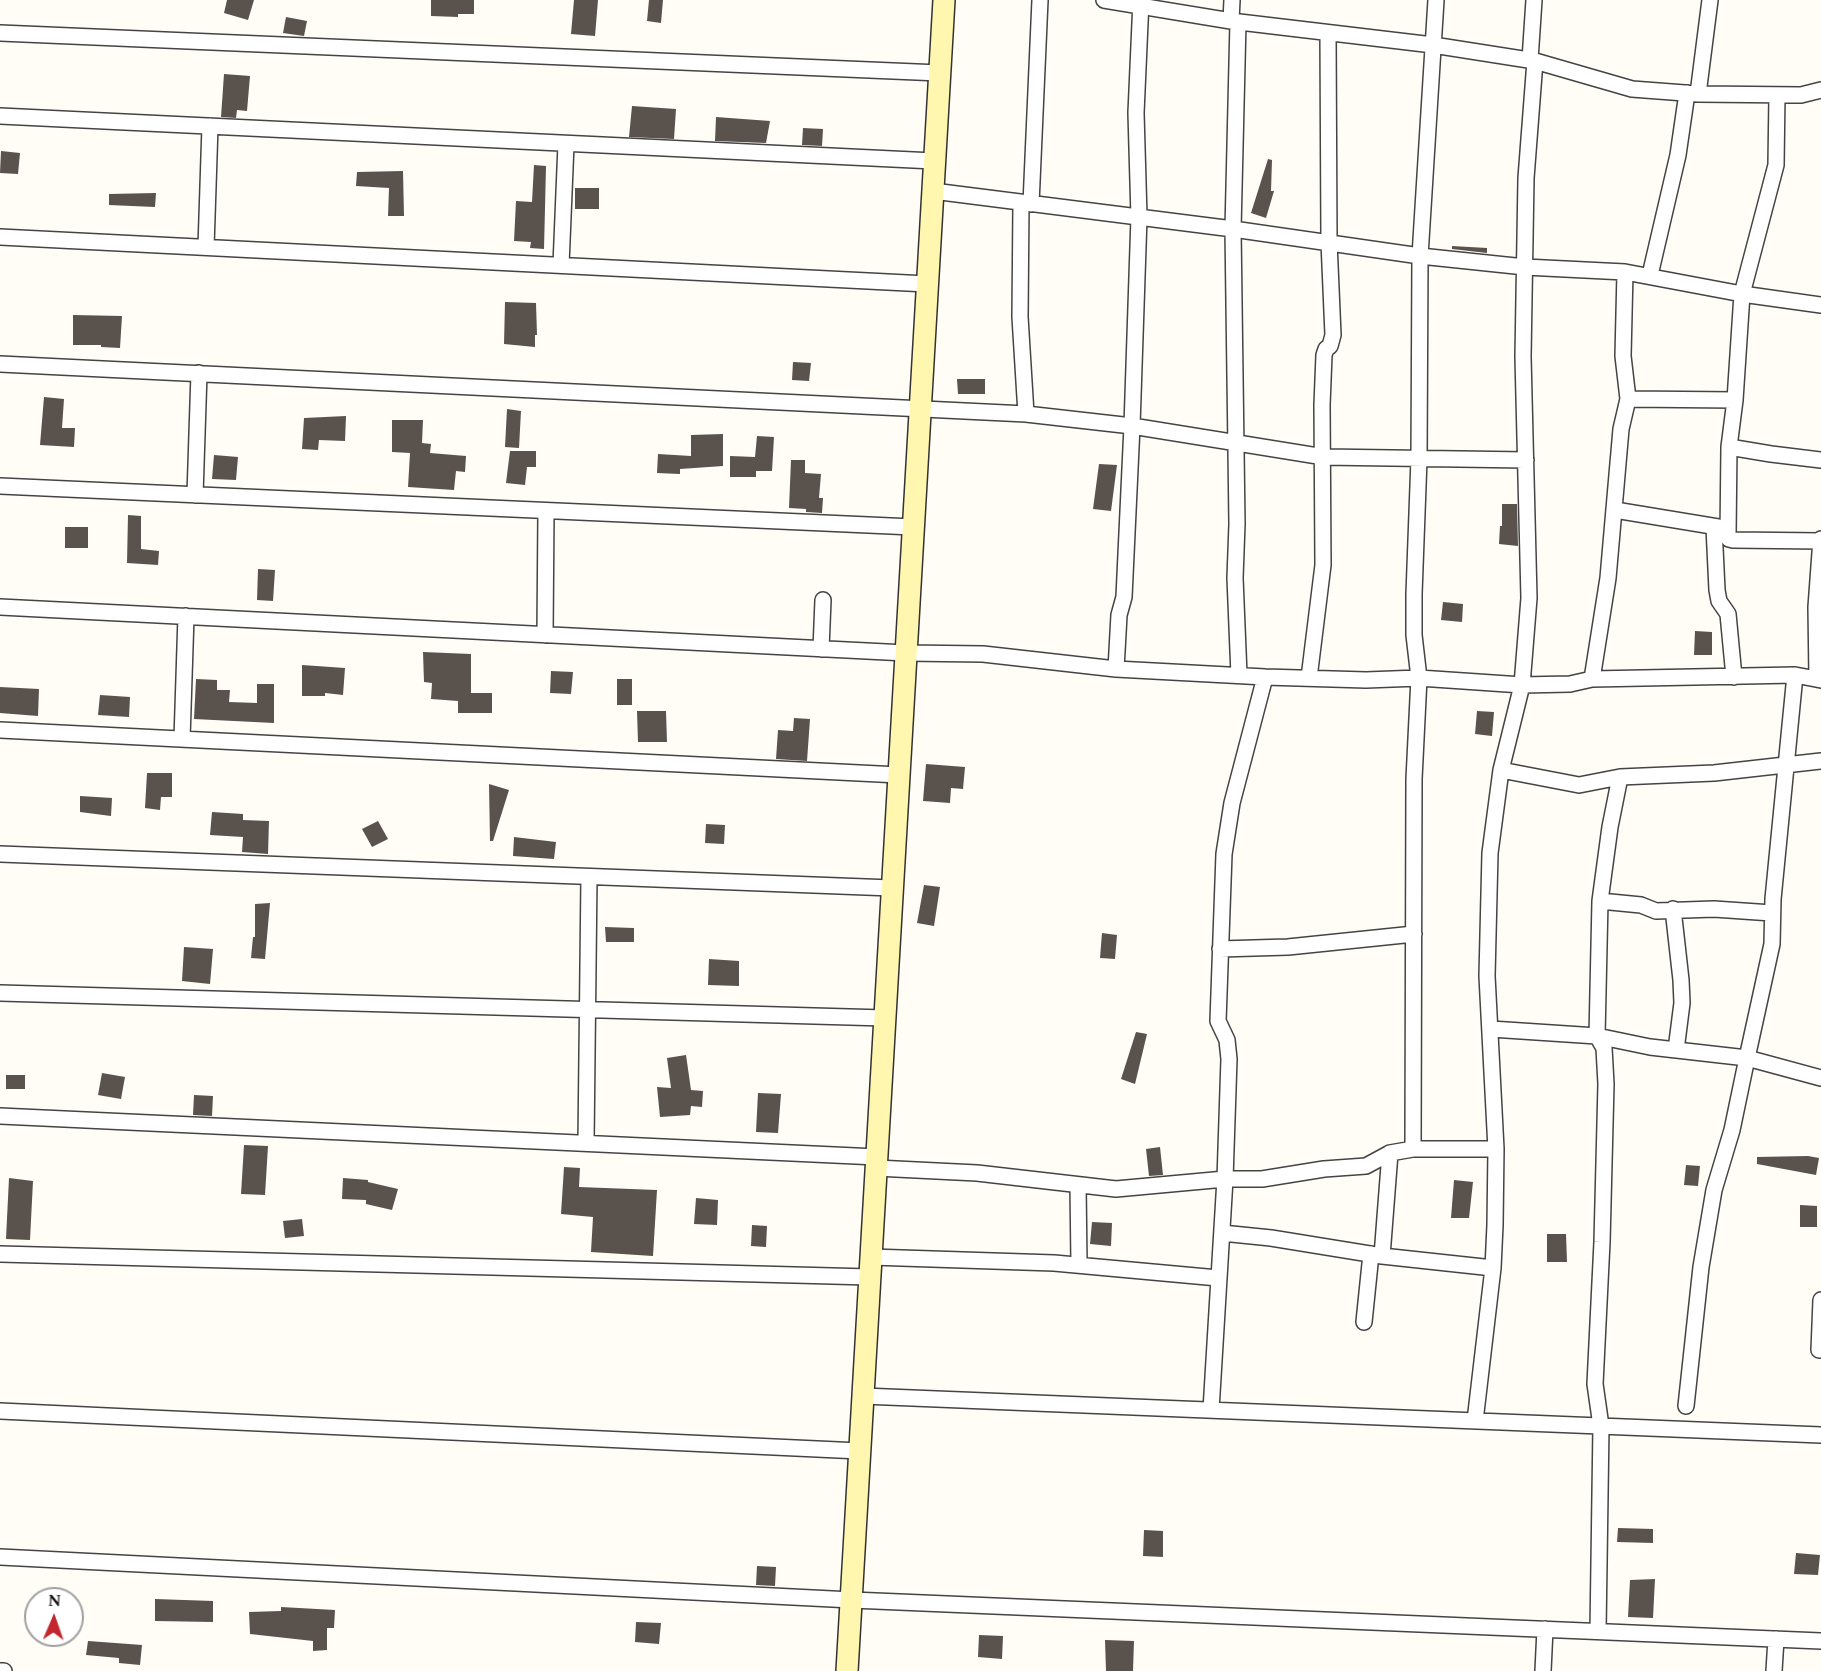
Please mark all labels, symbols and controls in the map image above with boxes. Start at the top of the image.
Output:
north arrow [24,1587,84,1647]
text: N [48,1589,62,1613]

